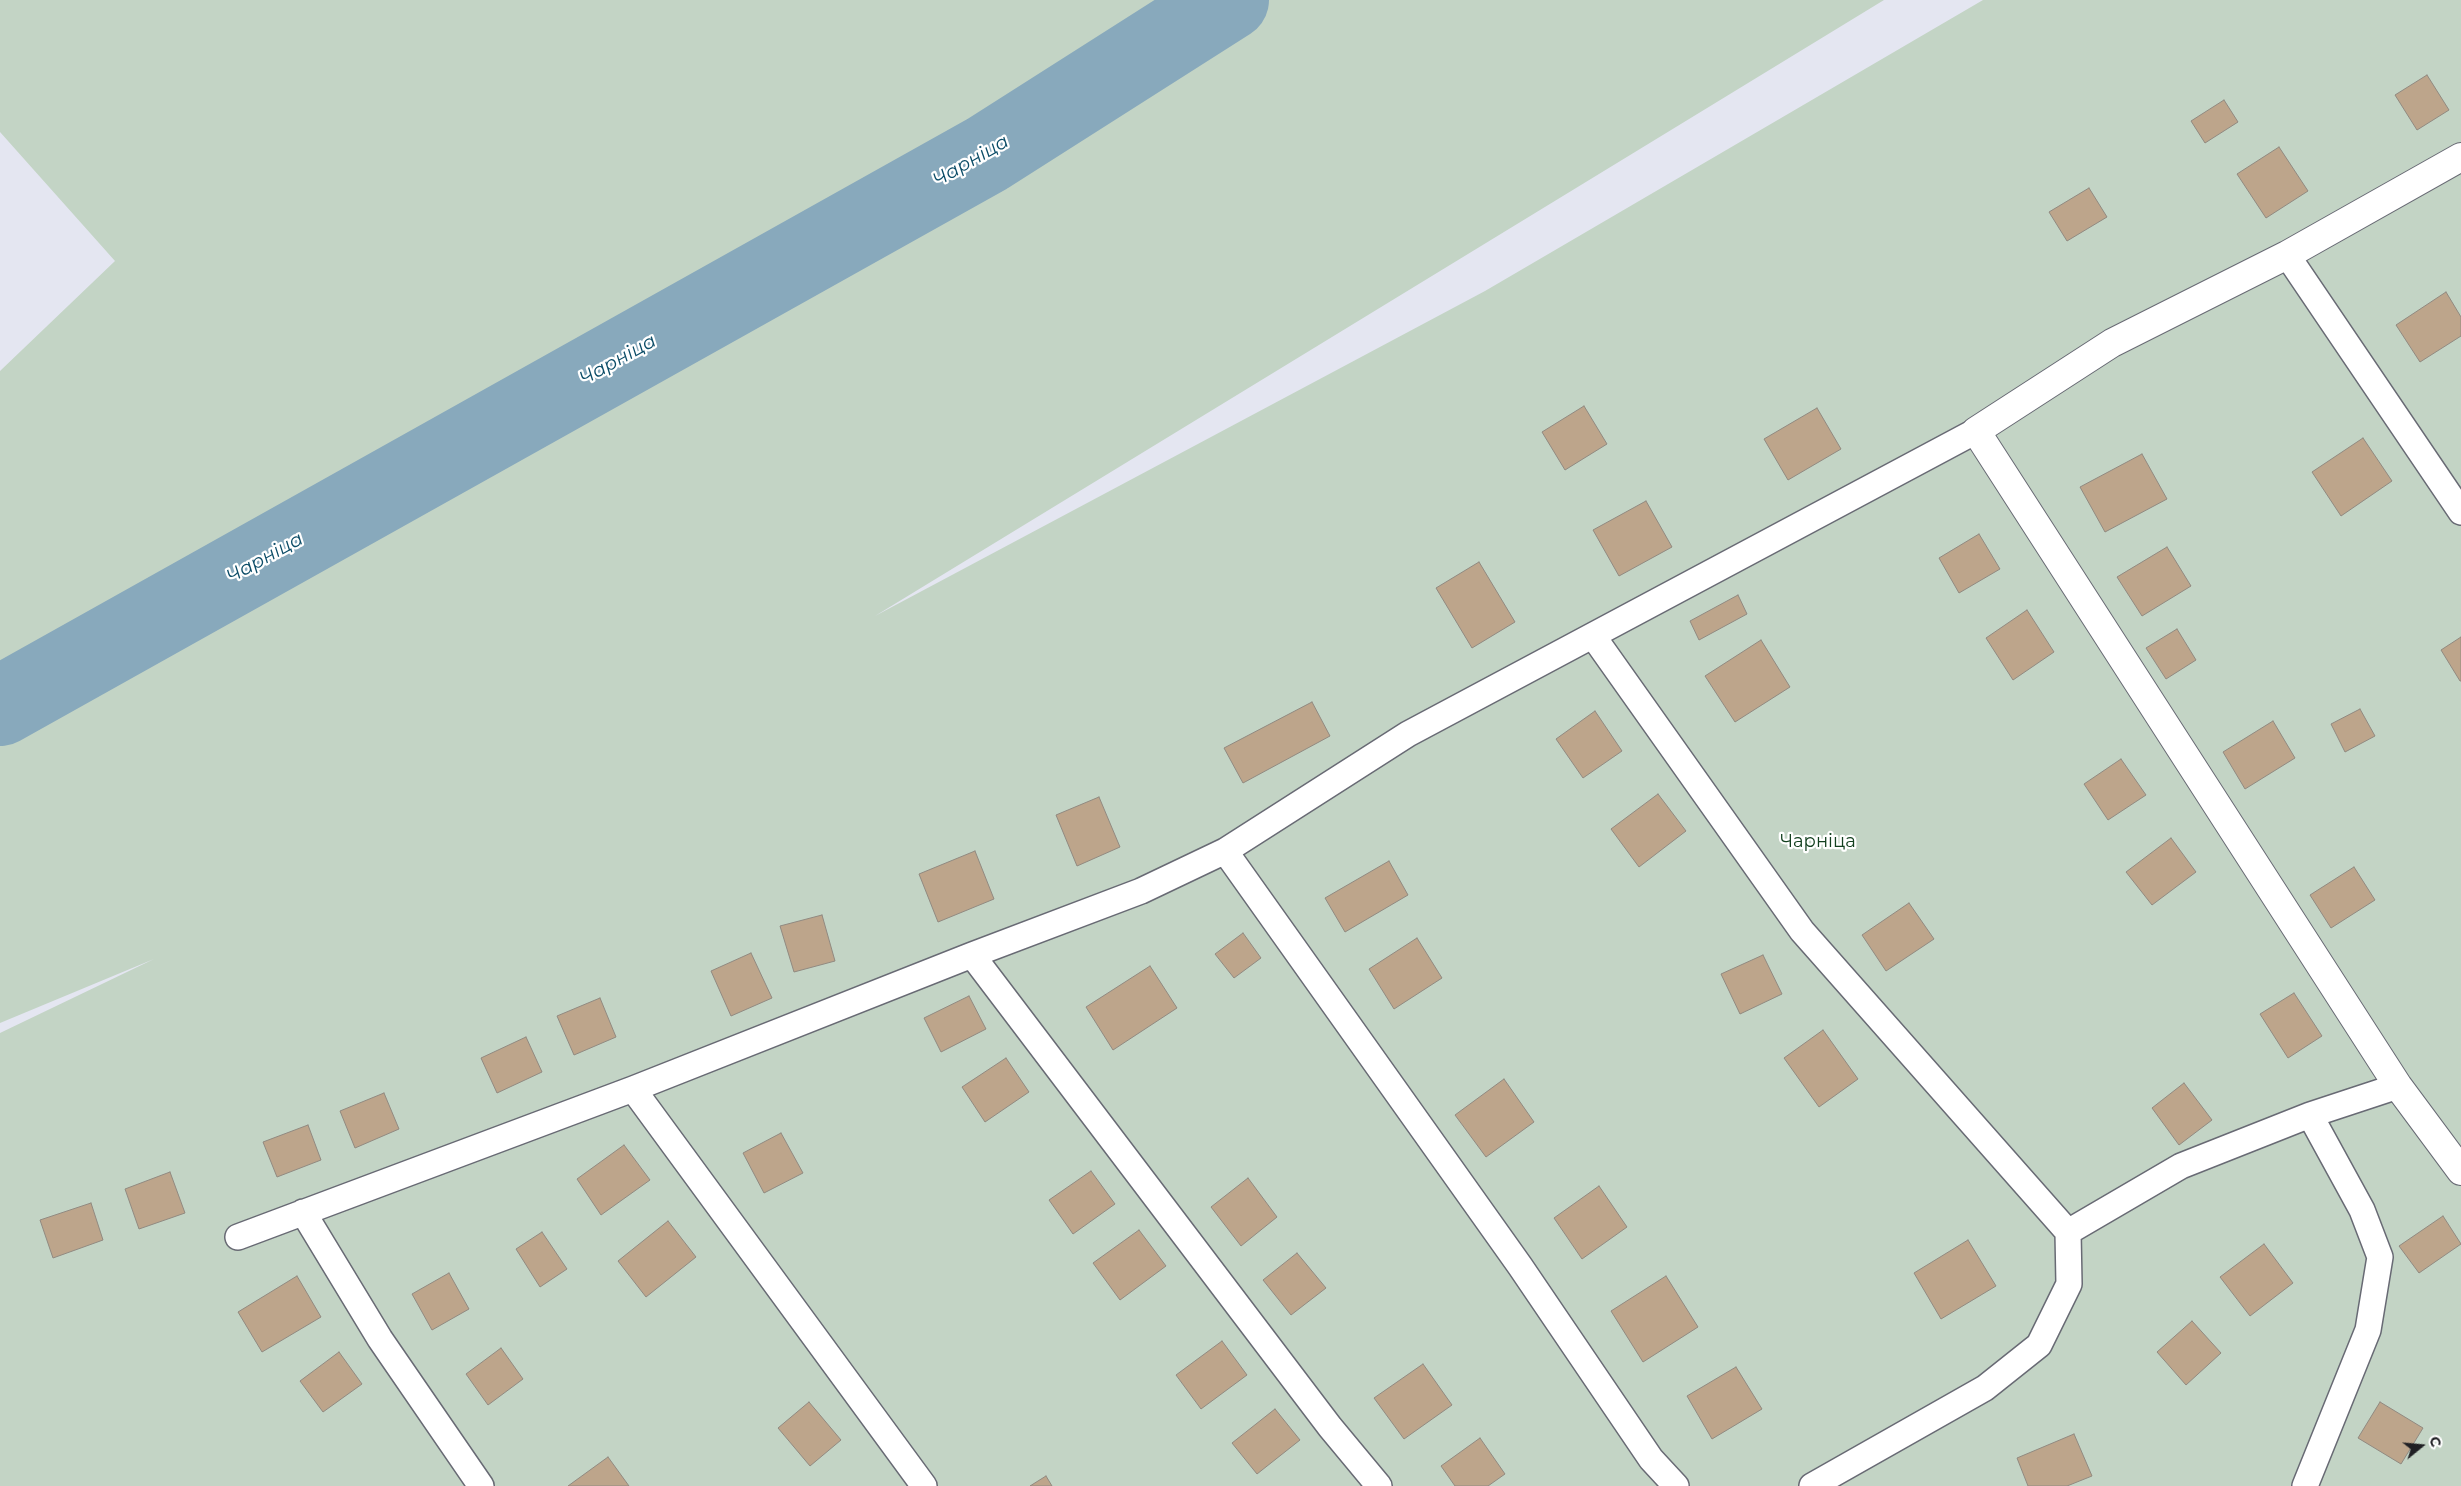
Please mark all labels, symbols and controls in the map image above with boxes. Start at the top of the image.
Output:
water label: Чарніца [929,130,1013,192]
water label: Чарніца [576,330,660,390]
water label: Чарніца [223,528,307,588]
park label: Чарніца [1780,831,1856,853]
north arrow [2396,1421,2446,1471]
text: С [2425,1434,2445,1449]

